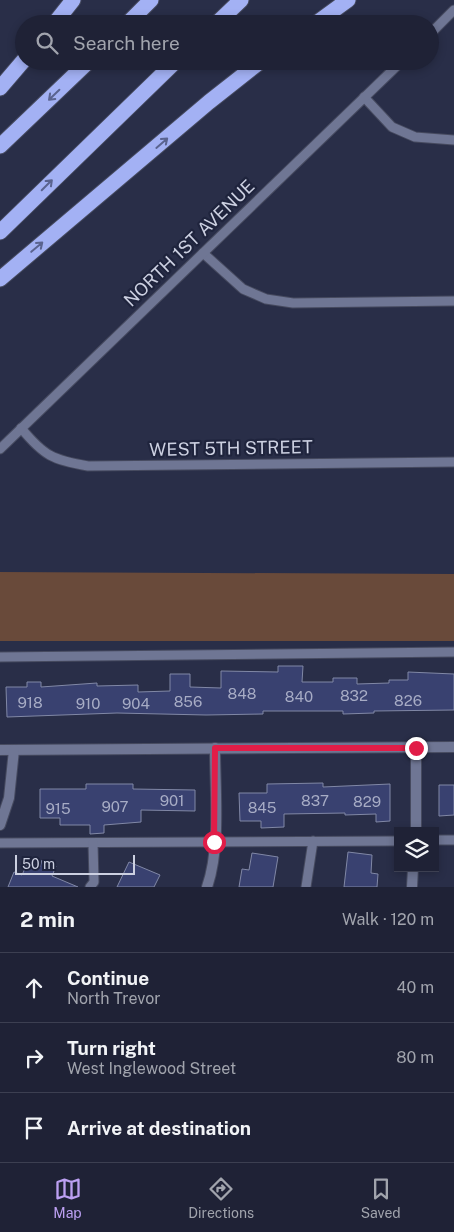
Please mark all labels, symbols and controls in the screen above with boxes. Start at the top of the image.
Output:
search box [15,15,439,70]
icon: search [33,29,61,57]
text: Search here [73,32,180,54]
one-way arrow [47,89,60,101]
one-way arrow [156,138,169,149]
street label: NORTH 1ST AVENUE [119,175,259,311]
one-way arrow [41,179,53,191]
one-way arrow [30,242,43,253]
street label: WEST 5TH STREET [149,436,313,460]
house number: 848 [228,685,256,702]
house number: 832 [340,687,368,704]
house number: 840 [285,688,313,705]
house number: 826 [394,692,422,709]
house number: 856 [174,693,202,710]
house number: 918 [17,694,43,711]
house number: 910 [76,695,100,712]
house number: 904 [122,695,150,712]
route end [405,737,428,760]
house number: 901 [160,792,184,809]
house number: 837 [301,792,329,809]
house number: 829 [353,793,381,810]
house number: 907 [101,798,129,815]
house number: 845 [248,799,276,816]
house number: 915 [45,800,71,817]
map controls [394,827,439,872]
button: layers [394,827,439,872]
route start [203,831,226,854]
scale bar [15,852,135,875]
text: 50 m [22,856,55,872]
text: 2 min [20,907,75,932]
text: Walk · 120 m [342,910,434,929]
text: Continue [67,967,149,989]
icon: ahead [20,974,48,1002]
text: 40 m [396,978,434,997]
text: North Trevor [67,989,161,1008]
text: Turn right [67,1037,156,1059]
icon: right [20,1044,48,1072]
text: 80 m [396,1048,434,1067]
text: West Inglewood Street [67,1059,236,1078]
icon: arrive [20,1114,48,1142]
text: Arrive at destination [67,1117,251,1139]
tab: Map [53,1175,82,1221]
tab: Directions [188,1175,254,1221]
tab: Saved [361,1175,401,1221]

